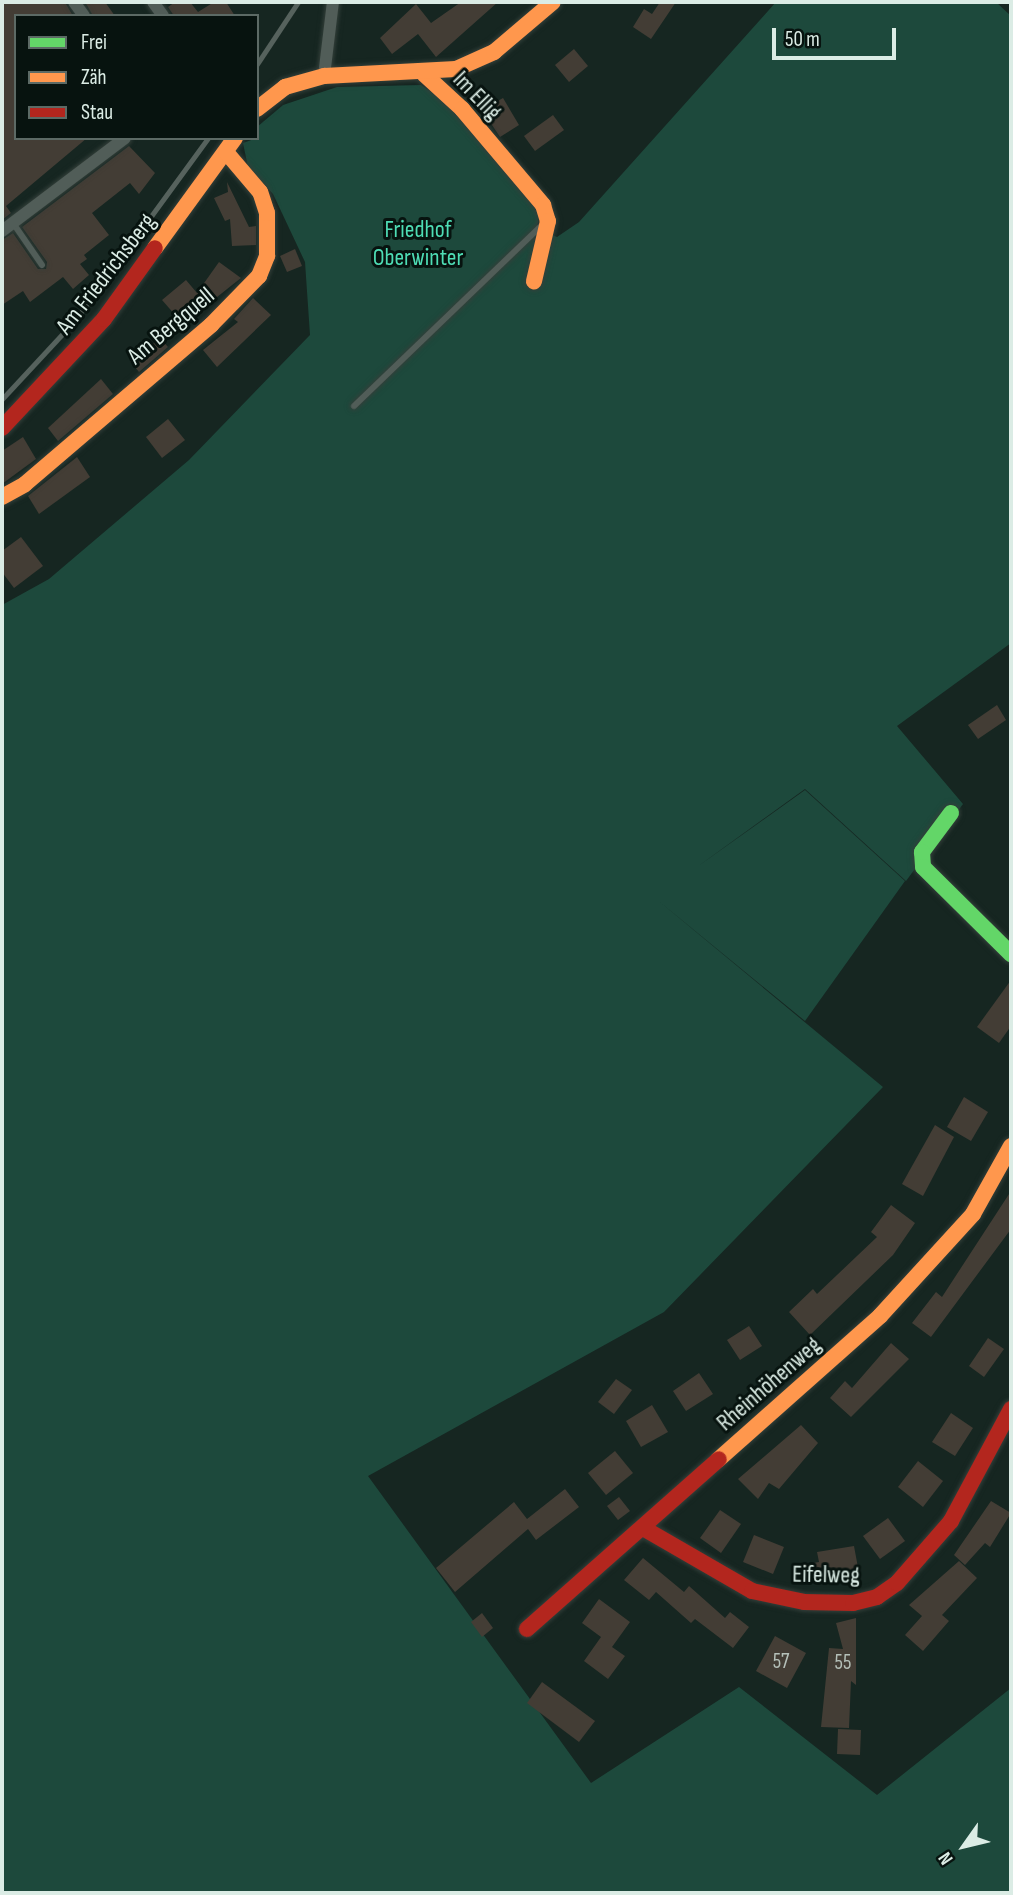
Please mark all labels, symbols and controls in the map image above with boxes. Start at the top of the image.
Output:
legend [14,14,259,140]
scale bar [775,14,899,58]
text: 50 m [785,27,820,52]
text: Frei [81,30,107,55]
text: Zäh [81,65,107,90]
street label: Im Ellig [447,65,507,127]
text: Stau [81,100,113,125]
street label: Am Friedrichsberg [50,208,162,340]
park label: Friedhof Oberwinter [373,216,463,272]
street label: Am Bergquell [122,281,220,371]
street label: Rheinhöhenweg [711,1331,827,1437]
street label: Eifelweg [792,1560,860,1590]
house number: 57 [773,1649,789,1675]
house number: 55 [835,1650,851,1676]
north arrow [929,1811,999,1881]
text: N [934,1847,959,1869]

